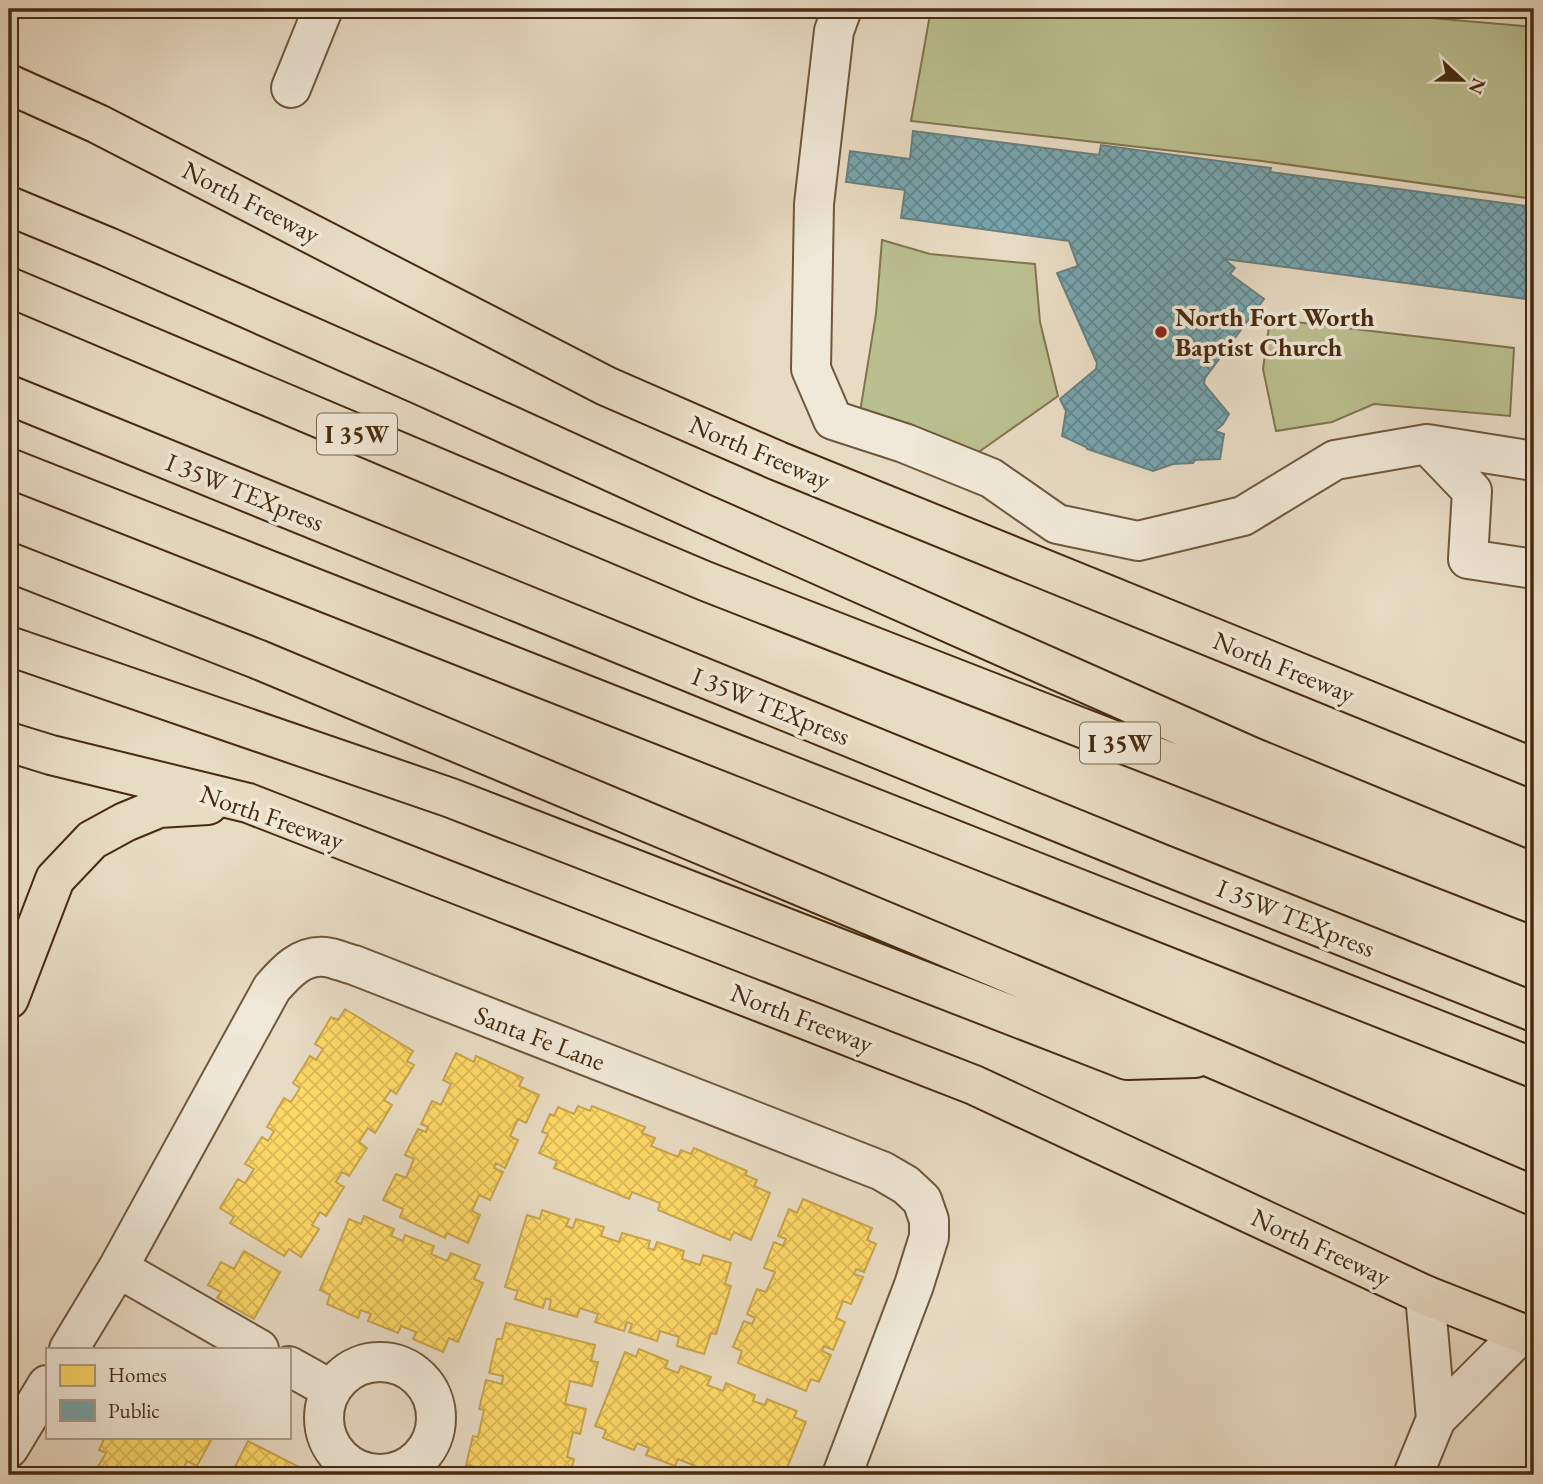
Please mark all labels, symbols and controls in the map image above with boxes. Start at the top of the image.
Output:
north arrow [1428,46,1498,116]
text: N [1463,74,1492,99]
street label: North Freeway [177,153,326,251]
place label: North Fort Worth Baptist Church [1175,300,1375,364]
marker: North Fort Worth Baptist Church [1153,324,1169,340]
street label: North Freeway [684,407,836,497]
road number: I 35W [317,414,397,454]
street label: I 35W TEXpress [161,445,329,539]
street label: North Freeway [1208,623,1360,711]
street label: I 35W TEXpress [687,659,855,753]
road number: I 35W [1080,722,1160,764]
street label: North Freeway [196,777,349,858]
street label: I 35W TEXpress [1212,871,1380,965]
street label: North Freeway [726,975,879,1061]
street label: Santa Fe Lane [470,998,610,1078]
street label: North Freeway [1246,1200,1397,1294]
legend [46,1348,290,1438]
text: Homes [108,1361,167,1388]
text: Public [108,1397,160,1424]

